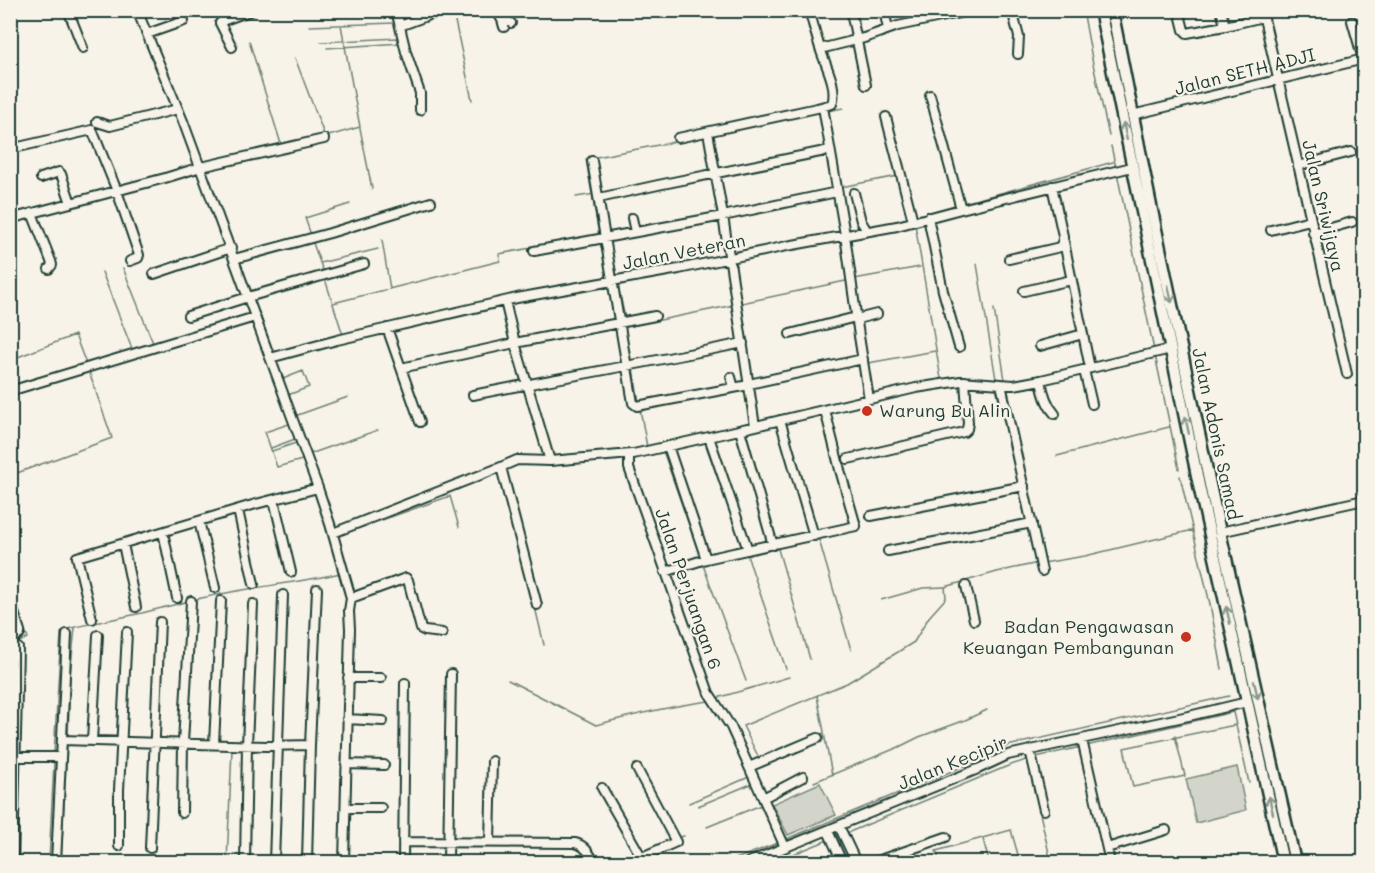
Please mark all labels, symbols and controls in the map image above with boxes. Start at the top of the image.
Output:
street label: Jalan SETH ADJI [1172,42,1318,100]
one-way arrow [1119,122,1130,141]
street label: Jalan Sriwijaya [1297,138,1351,274]
street label: Jalan Veteran [620,227,747,275]
one-way arrow [1165,284,1176,303]
street label: Jalan Adonis Samad [1187,346,1247,522]
place label: Warung Bu Alin [879,398,1010,422]
marker: Warung Bu Alin [860,404,874,418]
one-way arrow [1180,415,1192,434]
street label: Jalan Perjuangan 6 [650,505,728,673]
one-way arrow [1222,606,1233,625]
place label: Badan Pengawasan Keuangan Pembangunan [963,614,1174,659]
marker: Badan Pengawasan Keuangan Pembangunan [1179,630,1193,644]
one-way arrow [1251,680,1262,699]
street label: Jalan Kecipir [894,729,1011,795]
one-way arrow [1265,796,1276,816]

